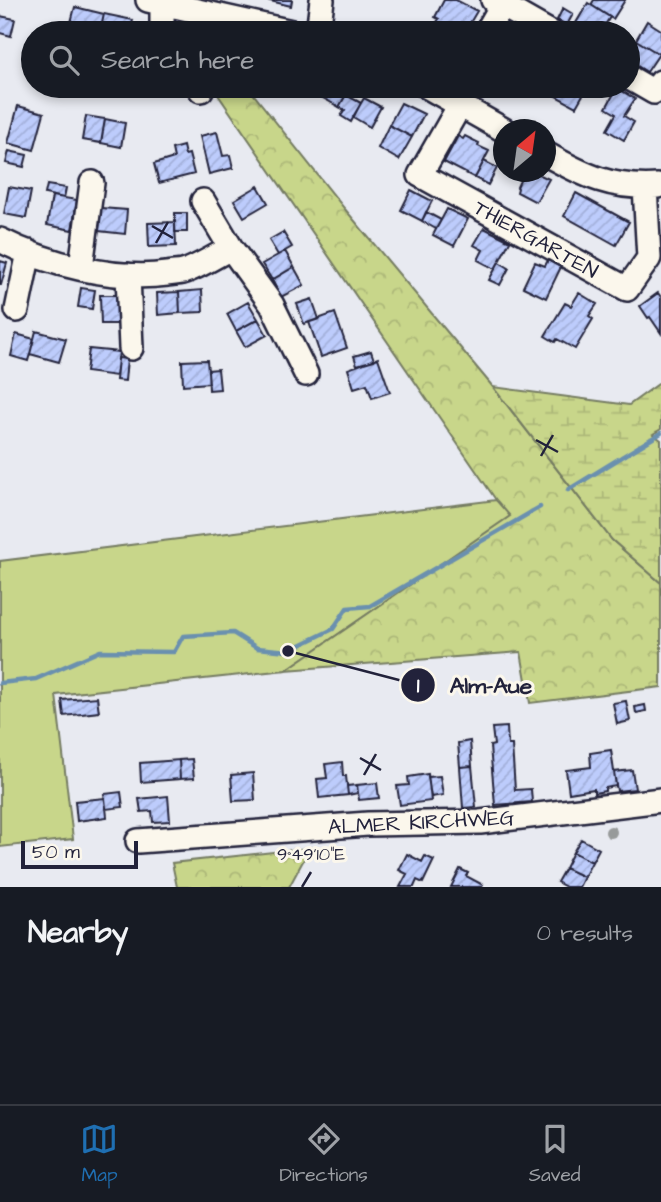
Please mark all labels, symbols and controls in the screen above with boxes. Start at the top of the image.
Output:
search box [21,21,640,98]
icon: search [45,41,83,79]
text: Search here [101,42,254,78]
north arrow [493,119,556,182]
street label: THIERGARTEN [468,193,603,286]
callout: Alm-Aue [401,663,546,707]
text: Alm-Aue [450,670,533,702]
text: 1 [417,671,420,700]
street label: ALMER KIRCHWEG [327,803,515,842]
scale bar [21,838,138,870]
text: 50 m [32,839,80,866]
text: 9°49'10"E [277,842,345,867]
text: Nearby [28,912,128,954]
text: 0 results [536,917,633,949]
tab: Map [80,1120,118,1189]
tab: Directions [279,1120,368,1189]
tab: Saved [529,1120,580,1189]

